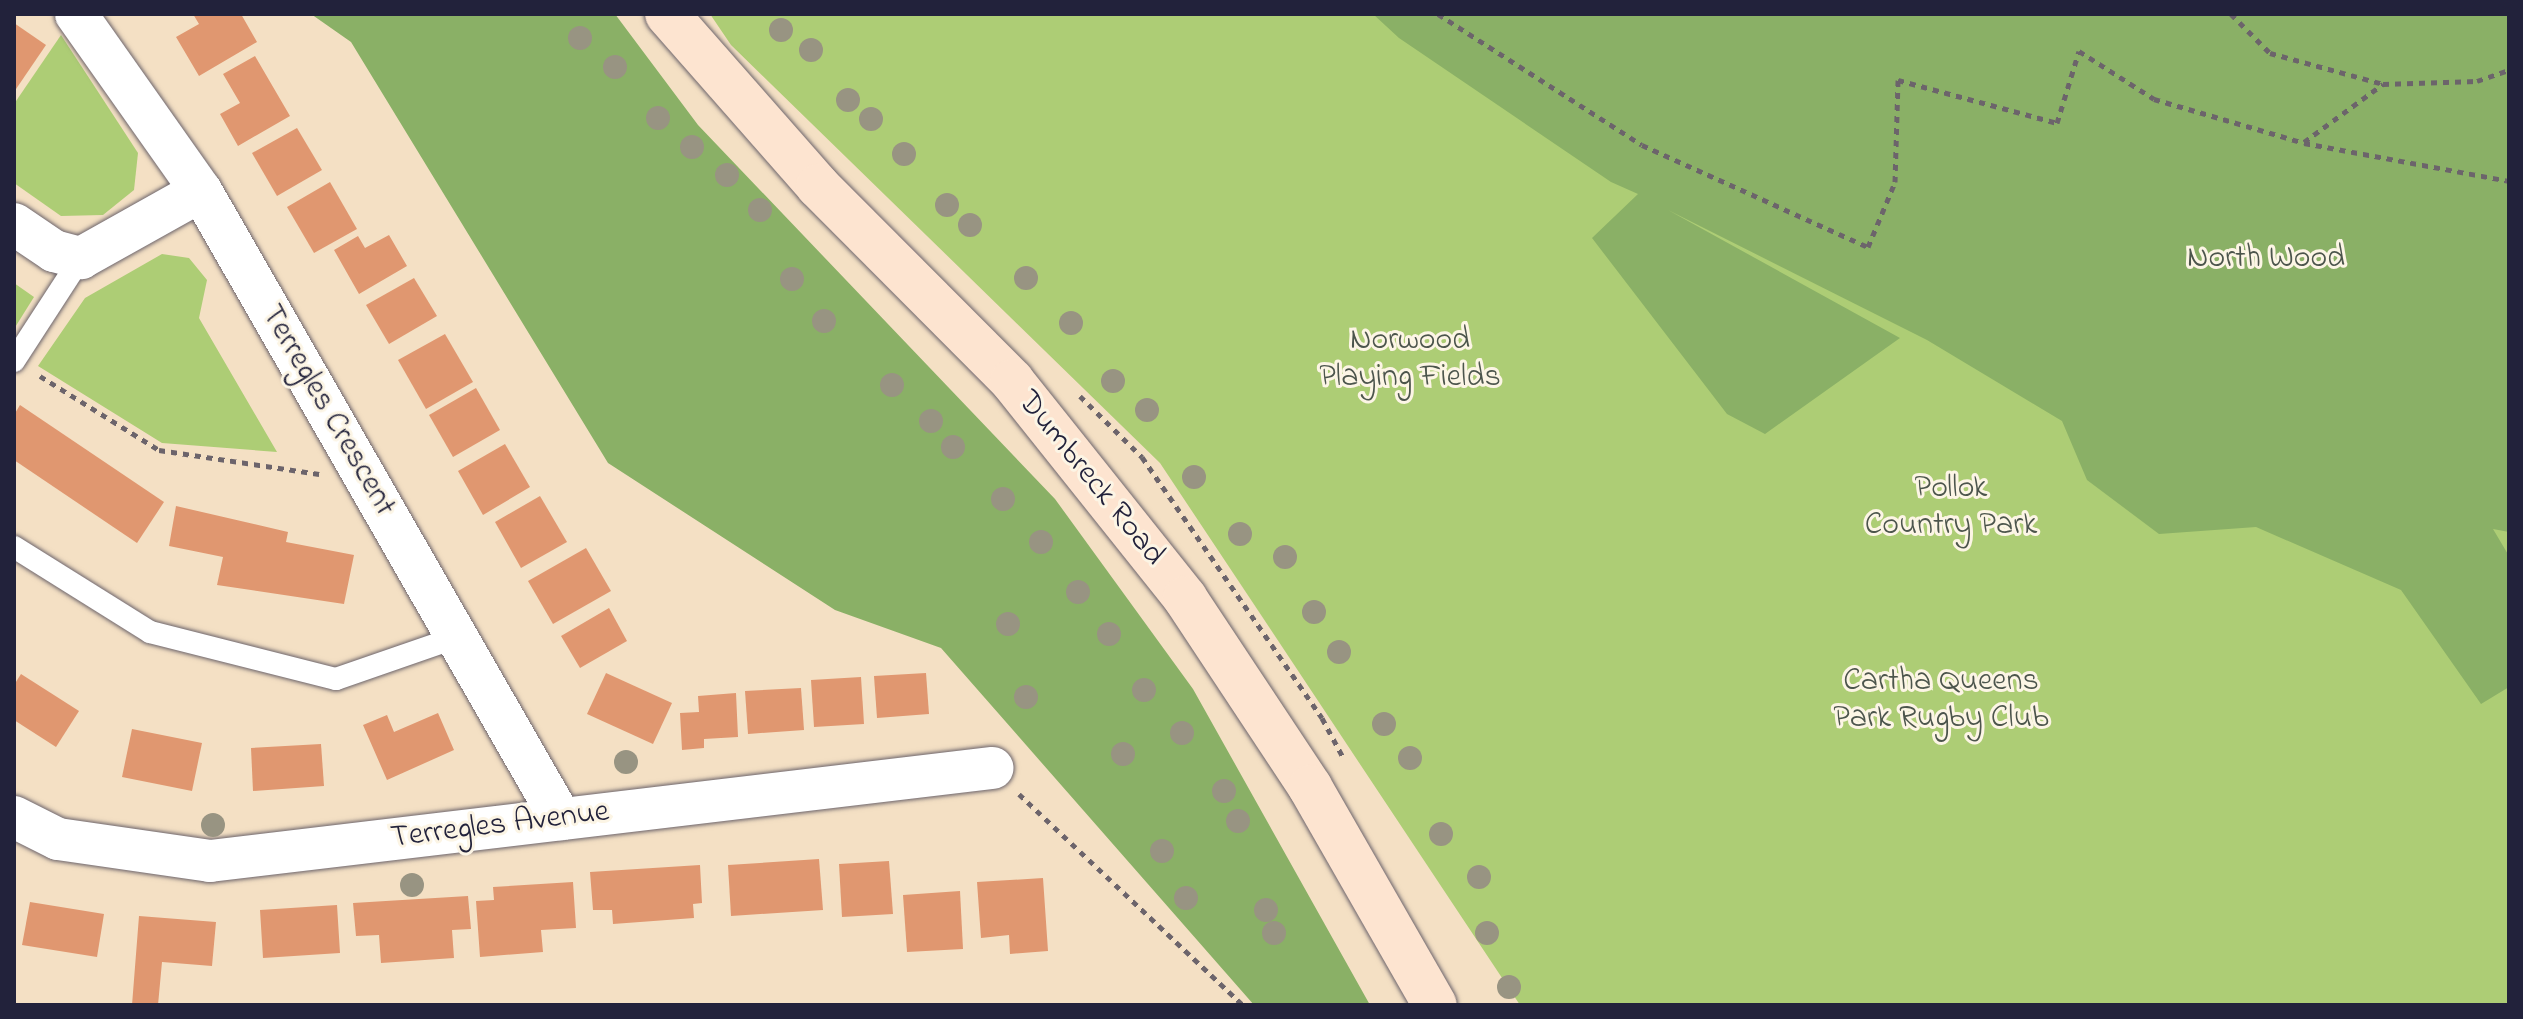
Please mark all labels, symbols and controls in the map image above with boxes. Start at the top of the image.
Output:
park label: North Wood [2187,240,2345,278]
street label: Terregles Crescent [251,299,403,523]
park label: Norwood Playing Fields [1319,323,1501,398]
street label: Dumbreck Road [1008,384,1172,574]
park label: Pollok Country Park [1865,471,2037,546]
park label: Cartha Queens Park Rugby Club [1833,664,2049,739]
street label: Terregles Avenue [389,794,611,858]

